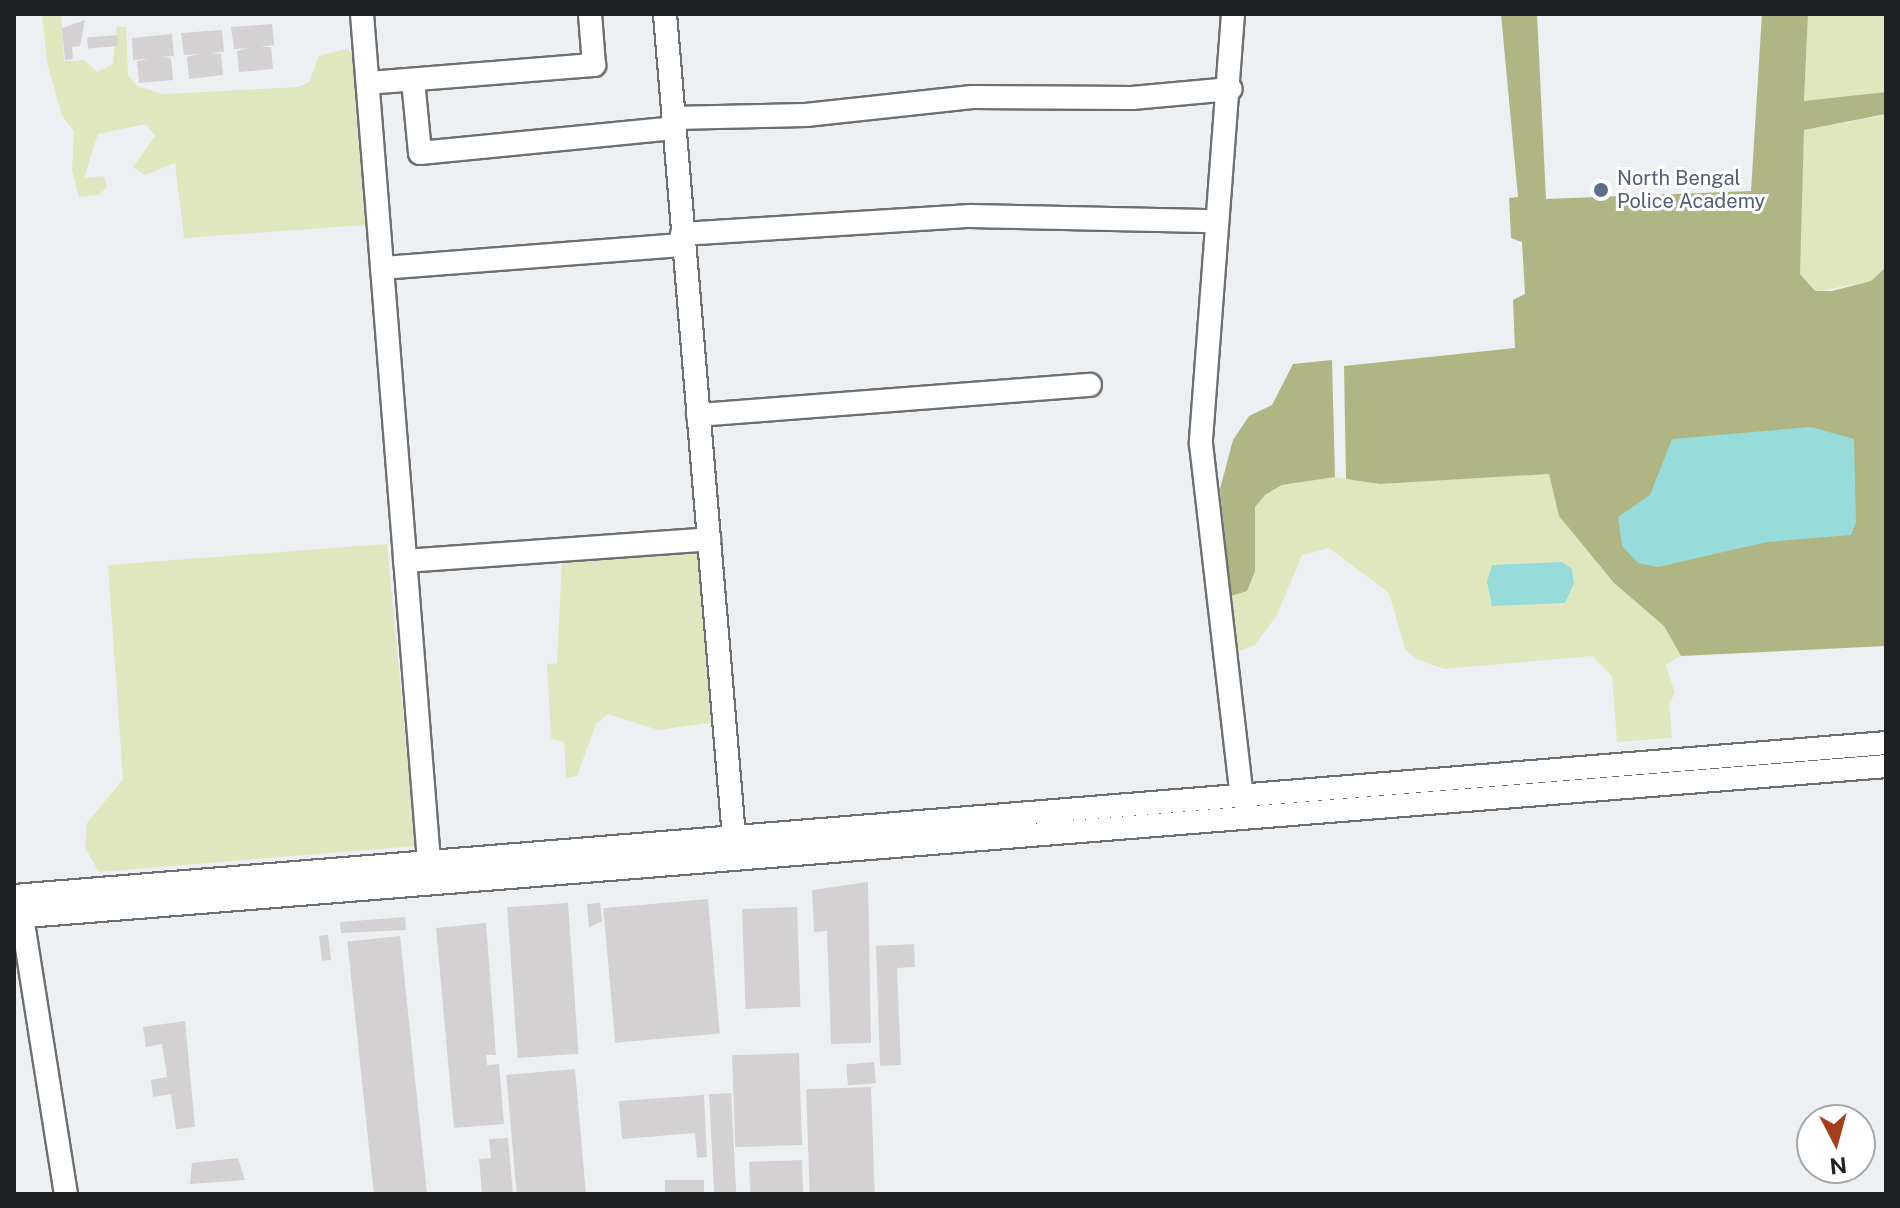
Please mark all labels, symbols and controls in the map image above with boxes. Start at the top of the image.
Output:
place label: North Bengal Police Academy [1617,166,1765,213]
marker: North Bengal Police Academy [1592,181,1610,199]
north arrow [1796,1104,1876,1184]
text: N [1828,1152,1848,1180]

